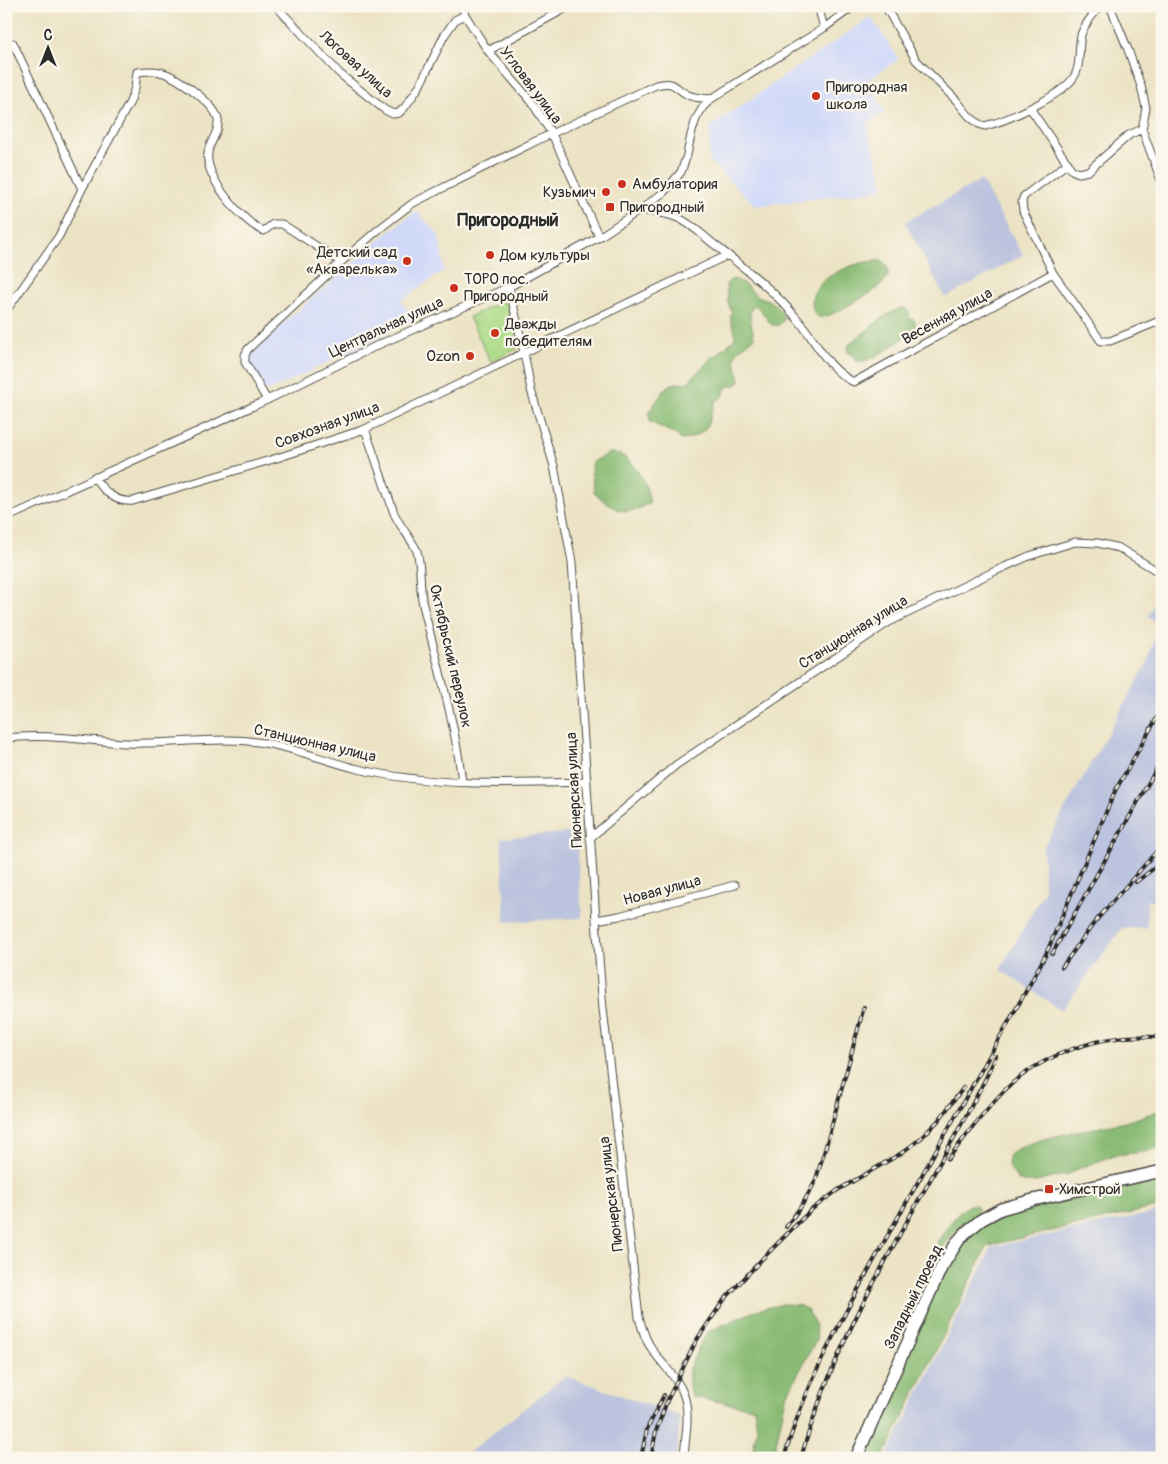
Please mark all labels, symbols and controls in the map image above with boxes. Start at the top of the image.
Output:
north arrow [22,22,72,72]
street label: Логовая улица [314,26,396,102]
text: С [44,27,53,44]
street label: Угловая улица [495,43,566,128]
place label: Пригородная школа [826,78,908,114]
marker: Пригородная школа [810,90,822,102]
place label: Амбулатория [632,175,718,194]
marker: Амбулатория [616,178,628,190]
place label: Кузьмич [543,183,596,202]
marker: Кузьмич [600,186,612,198]
place label: Пригородный [620,198,704,217]
marker: Пригородный [604,201,616,213]
district label: Пригородный [457,209,559,232]
place label: Детский сад «Акварелька» [306,243,397,279]
place label: Дом культуры [499,246,590,265]
marker: Дом культуры [484,249,496,261]
marker: Детский сад «Акварелька» [401,255,413,267]
place label: ТОРО пос. Пригородный [464,270,548,306]
marker: ТОРО пос. Пригородный [448,282,460,294]
street label: Весенняя улица [899,284,996,349]
street label: Центральная улица [326,293,446,362]
place label: Дважды победителям [504,315,592,351]
marker: Дважды победителям [489,327,501,339]
place label: Ozon [426,347,460,366]
marker: Ozon [464,350,476,362]
street label: Совхозная улица [272,398,382,453]
street label: Октябрьский переулок [425,583,476,730]
street label: Станционная улица [795,591,911,674]
street label: Станционная улица [252,720,378,767]
street label: Пионерская улица [562,732,587,848]
street label: Новая улица [621,871,703,910]
street label: Пионерская улица [595,1135,628,1253]
place label: Химстрой [1059,1180,1121,1199]
marker: Химстрой [1043,1183,1055,1195]
street label: Западный проезд [880,1242,947,1352]

